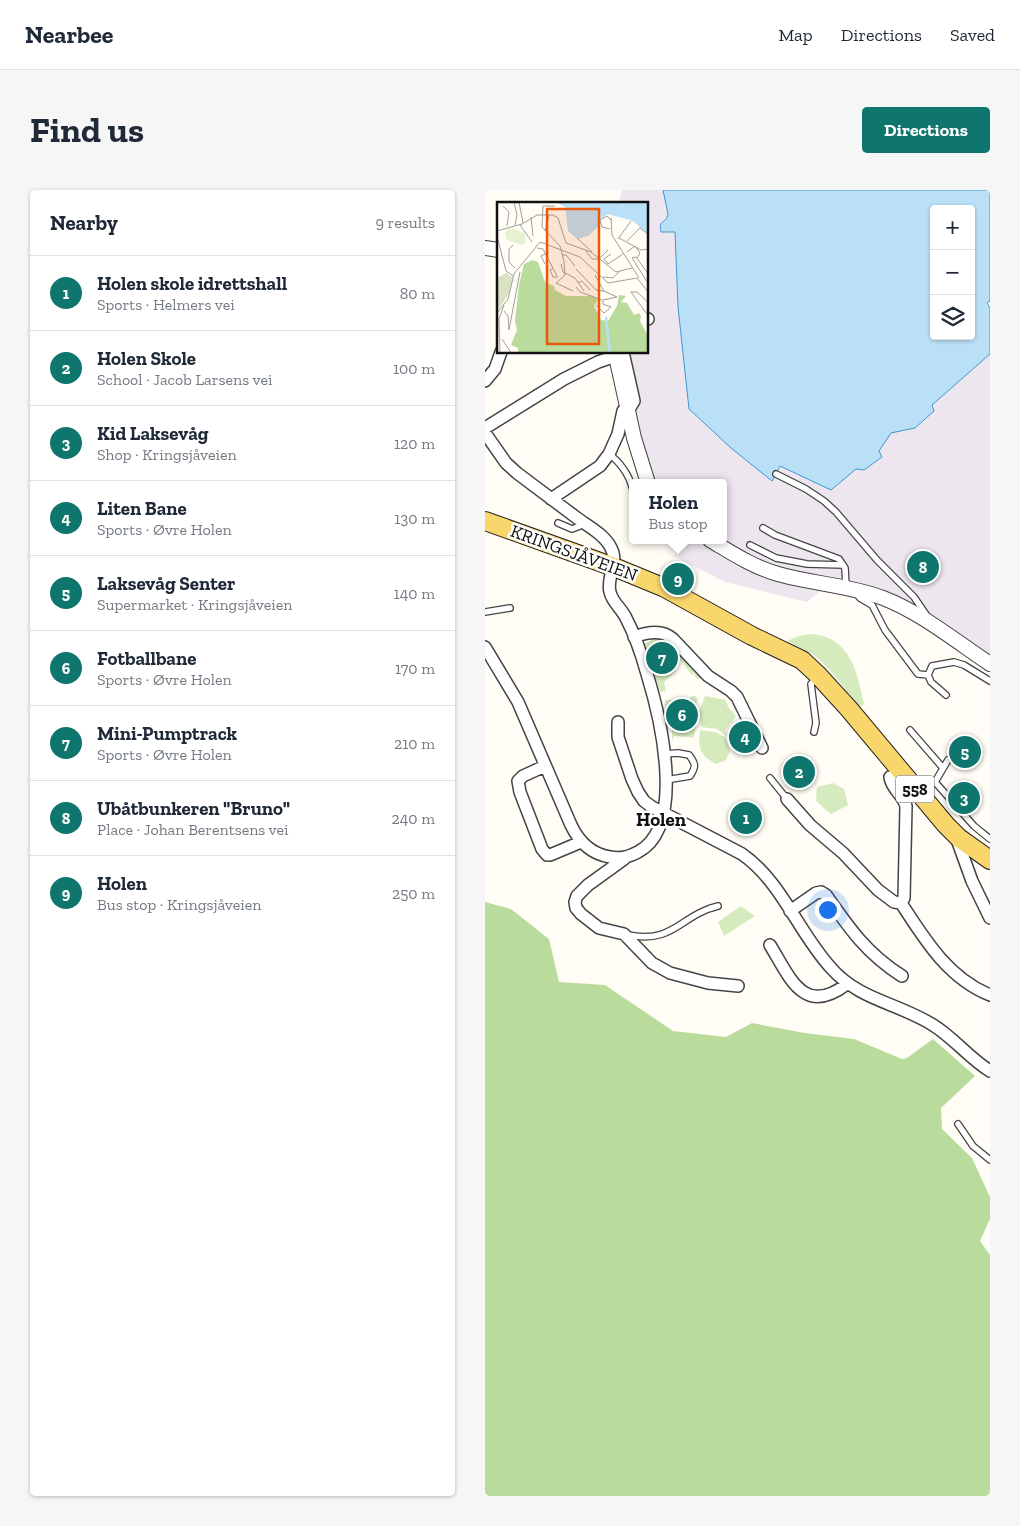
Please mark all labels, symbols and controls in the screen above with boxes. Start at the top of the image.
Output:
text: Nearbee [25,20,113,49]
text: Map [778,24,813,46]
text: Directions [841,24,922,46]
text: Saved [950,24,995,46]
button: Directions [862,107,990,153]
text: Find us [30,109,144,151]
inset map [497,202,649,354]
map controls [930,205,975,340]
button: + [930,205,975,250]
text: Nearby [50,210,118,235]
text: 9 results [375,213,435,232]
button: − [930,250,975,295]
text: Holen skole idrettshall [97,272,287,295]
text: 1 [63,284,69,303]
text: 80 m [400,284,435,303]
text: Sports · Helmers vei [97,295,235,314]
button: layers [930,295,975,340]
text: Holen Skole [97,347,196,370]
text: 2 [62,359,70,378]
text: 100 m [393,359,435,378]
text: School · Jacob Larsens vei [97,370,272,389]
text: Kid Laksevåg [97,422,209,445]
text: 3 [62,434,70,453]
text: 120 m [394,434,435,453]
text: Shop · Kringsjåveien [97,445,237,464]
popup [629,479,727,544]
text: Holen [648,491,698,514]
text: Liten Bane [97,497,187,520]
text: 4 [61,509,71,528]
text: 130 m [394,509,435,528]
text: Bus stop [648,514,708,533]
text: Sports · Øvre Holen [97,520,232,539]
street label: KRINGSJÅVEIEN [508,520,640,586]
pin: 8 [907,548,939,586]
pin: 9 [662,560,694,598]
text: Laksevåg Senter [97,572,235,595]
text: 5 [62,584,70,603]
text: 140 m [394,584,435,603]
text: Supermarket · Kringsjåveien [97,595,292,614]
pin: 7 [646,639,678,677]
text: Fotballbane [97,647,196,670]
text: 6 [62,659,70,678]
text: 170 m [395,659,435,678]
text: Sports · Øvre Holen [97,670,232,689]
pin: 6 [666,696,698,734]
pin: 4 [729,718,761,756]
text: Mini-Pumptrack [97,722,237,745]
pin: 5 [949,733,981,771]
text: 7 [62,734,70,753]
text: 210 m [394,734,435,753]
text: Sports · Øvre Holen [97,745,232,764]
pin: 2 [783,753,815,791]
road number: 558 [896,776,934,802]
pin: 3 [948,779,980,817]
text: Ubåtbunkeren "Bruno" [97,797,290,820]
pin: 1 [730,799,762,837]
district label: Holen [636,808,687,831]
text: 8 [62,809,70,828]
text: 240 m [391,809,435,828]
text: Place · Johan Berentsens vei [97,820,289,839]
text: Holen [97,872,147,895]
text: 9 [62,884,70,903]
text: 250 m [392,884,435,903]
text: Bus stop · Kringsjåveien [97,895,261,914]
your location [815,897,841,923]

